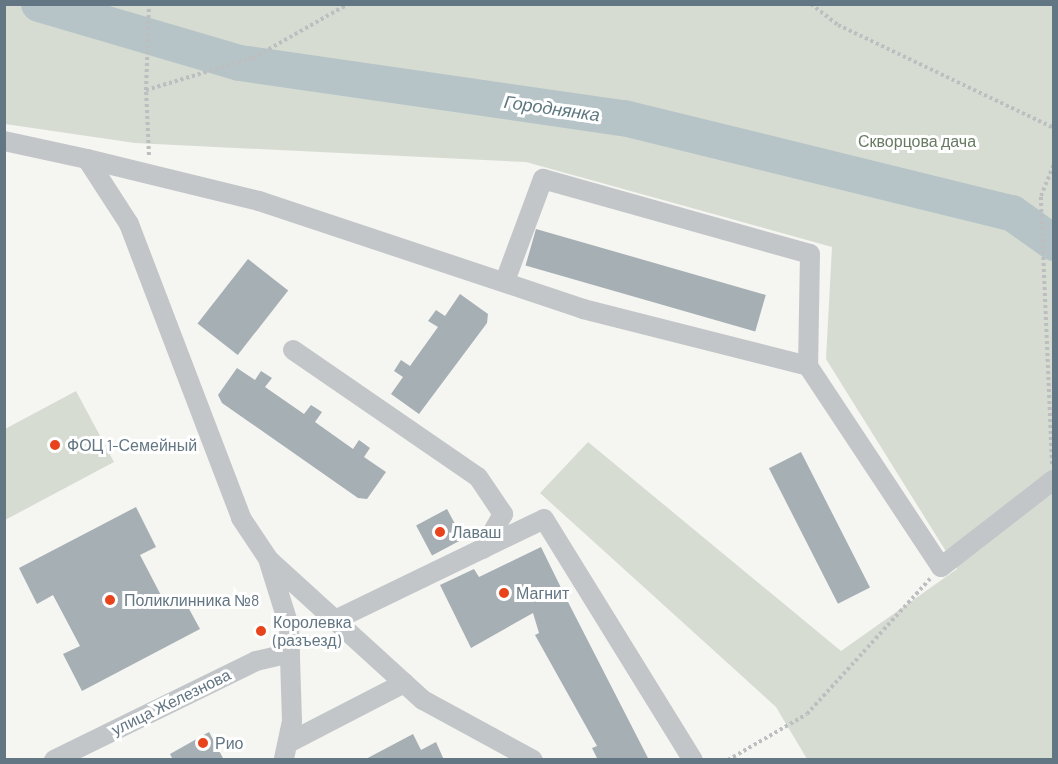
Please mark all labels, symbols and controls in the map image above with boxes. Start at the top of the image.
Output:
water label: Городнянка [503,91,601,125]
park label: Скворцова дача [858,131,976,151]
place label: ФОЦ 1-Семейный [67,435,197,455]
marker: ФОЦ 1-Семейный [48,438,62,452]
place label: Лаваш [452,522,501,542]
marker: Лаваш [433,525,447,539]
place label: Магнит [516,583,569,603]
marker: Магнит [497,586,511,600]
place label: Поликлинника №8 [124,590,259,610]
marker: Поликлинника №8 [101,591,119,609]
place label: Королевка (разъезд) [273,612,352,650]
marker: Королевка (разъезд) [254,624,268,638]
street label: улица Железнова [108,665,234,739]
place label: Рио [215,733,244,753]
marker: Рио [196,736,210,750]

